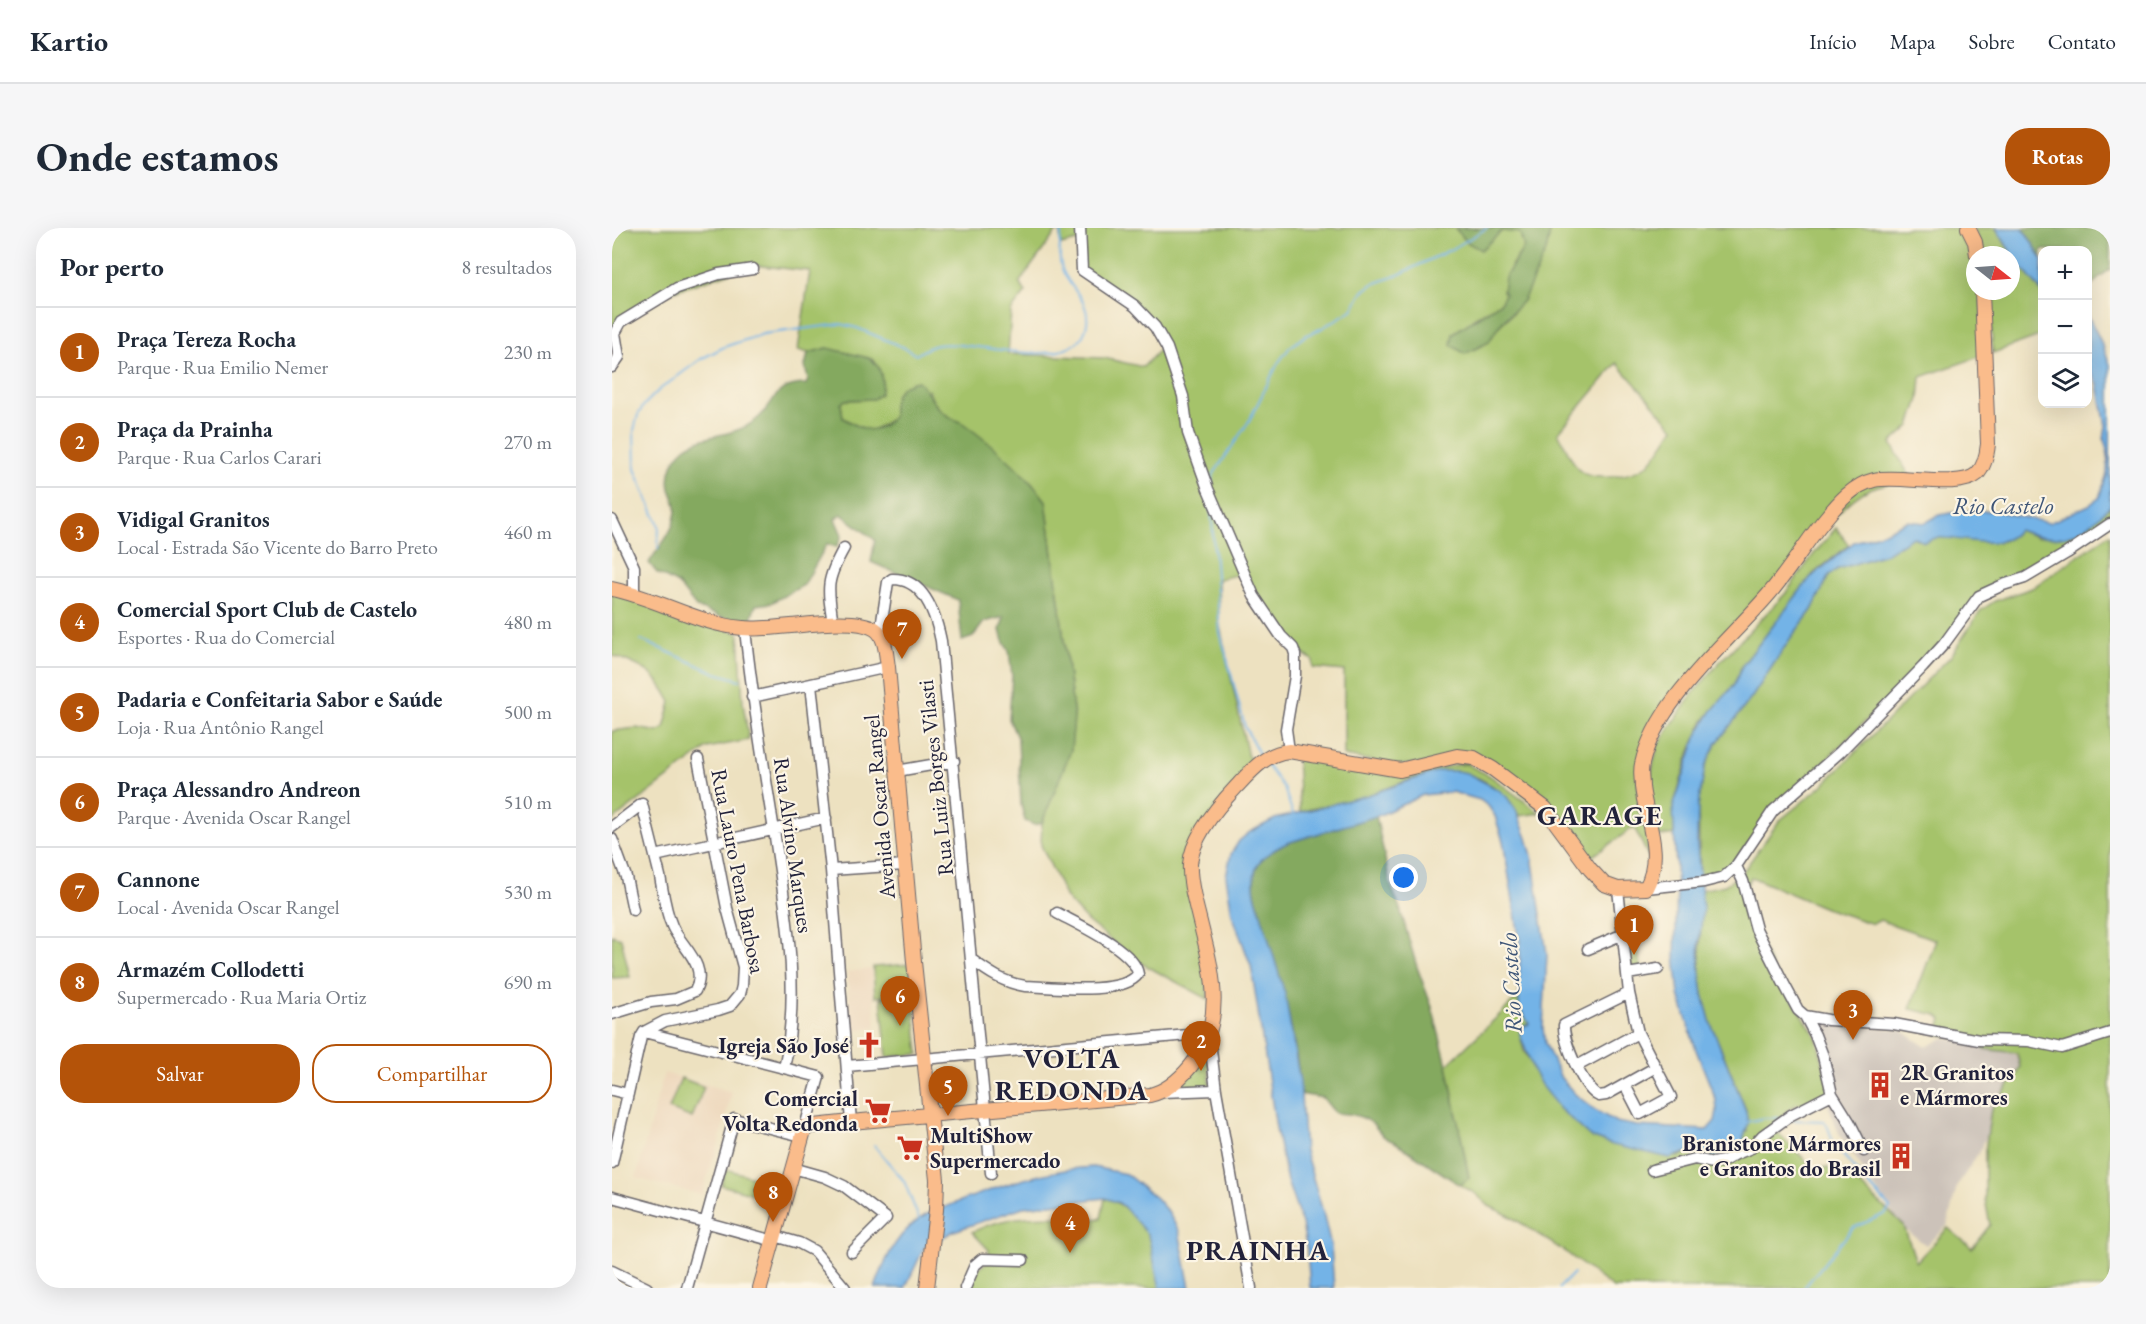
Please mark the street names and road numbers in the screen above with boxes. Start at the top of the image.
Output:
street label: Rua Luiz Borges Vilasti [911,678,960,877]
street label: Avenida Oscar Rangel [857,713,902,901]
street label: Rua Alvino Marques [767,755,820,935]
street label: Rua Lauro Pena Barbosa [704,766,773,976]

